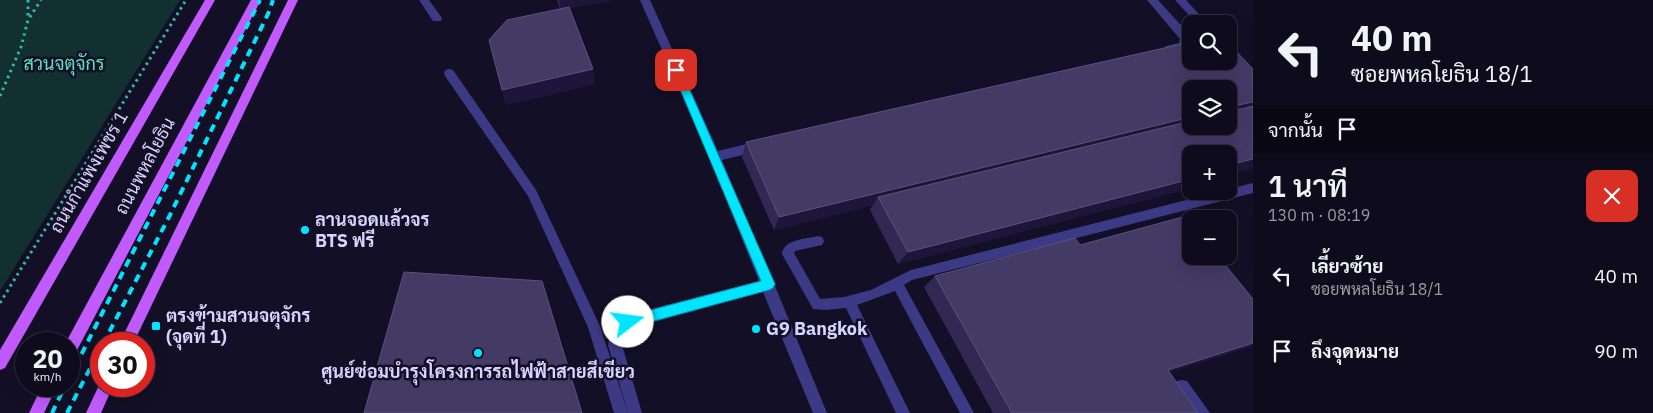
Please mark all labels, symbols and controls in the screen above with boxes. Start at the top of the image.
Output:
map controls [1182,15,1237,265]
button: search [1182,15,1237,70]
text: 40 m [1351,15,1433,61]
icon: left [1268,20,1333,85]
pin [655,49,697,91]
park label: สวนจตุจักร [23,52,105,76]
icon: arrive [662,56,690,84]
text: ซอยพหลโยธิน 18/1 [1351,59,1533,88]
button: layers [1182,80,1237,135]
street label: ถนนกำแพงเพชร 1 [44,107,133,237]
street label: ถนนพหลโยธิน [109,113,180,218]
icon: arrive [1333,115,1361,143]
text: จากนั้น [1268,118,1323,142]
button: + [1182,145,1237,200]
text: 1 นาที [1268,166,1348,205]
button: close [1586,170,1638,222]
text: 130 m · 08:19 [1268,205,1370,225]
place label: ลานจอดแล้วจร BTS ฟรี [315,208,430,252]
button: − [1182,210,1237,265]
marker: ลานจอดแล้วจร BTS ฟรี [299,224,311,236]
text: เลี้ยวซ้าย [1311,254,1383,278]
icon: left [1268,262,1296,290]
text: 40 m [1594,264,1638,288]
text: ซอยพหลโยธิน 18/1 [1311,279,1443,299]
position arrow [601,295,653,347]
place label: ตรงข้ามสวนจตุจักร (จุดที่ 1) [166,304,311,351]
place label: G9 Bangkok [766,317,868,340]
marker: ตรงข้ามสวนจตุจักร (จุดที่ 1) [150,320,162,332]
marker: G9 Bangkok [750,323,762,335]
speed limit sign: 30 [90,332,155,397]
icon: arrive [1268,337,1296,365]
text: ถึงจุดหมาย [1311,339,1399,363]
text: 90 m [1594,339,1638,363]
text: 20 [32,342,63,375]
marker: ศูนย์ซ่อมบำรุงโครงการรถไฟฟ้าสายสีเขียว [472,347,484,359]
place label: ศูนย์ซ่อมบำรุงโครงการรถไฟฟ้าสายสีเขียว [321,359,635,386]
text: km/h [33,369,62,384]

